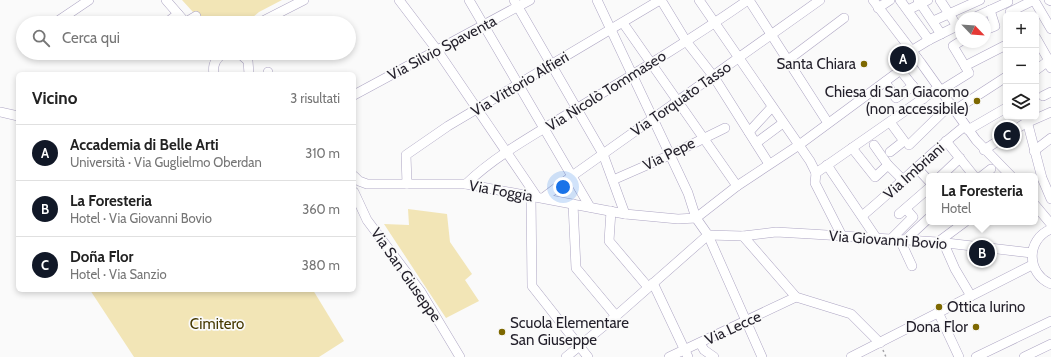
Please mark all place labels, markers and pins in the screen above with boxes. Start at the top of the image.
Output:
pin: A [890,44,916,74]
place label: Santa Chiara [777,55,857,73]
marker: Santa Chiara [859,59,869,69]
place label: Chiesa di San Giacomo (non accessibile) [825,83,969,118]
marker: Chiesa di San Giacomo (non accessibile) [972,96,982,106]
pin: C [994,120,1020,150]
pin: B [969,238,995,268]
place label: Ottica Iurino [947,298,1025,316]
marker: Ottica Iurino [934,302,944,312]
place label: Scuola Elementare San Giuseppe [510,314,629,349]
place label: Dona Flor [906,318,968,336]
marker: Dona Flor [971,322,981,332]
marker: Scuola Elementare San Giuseppe [497,327,507,337]

